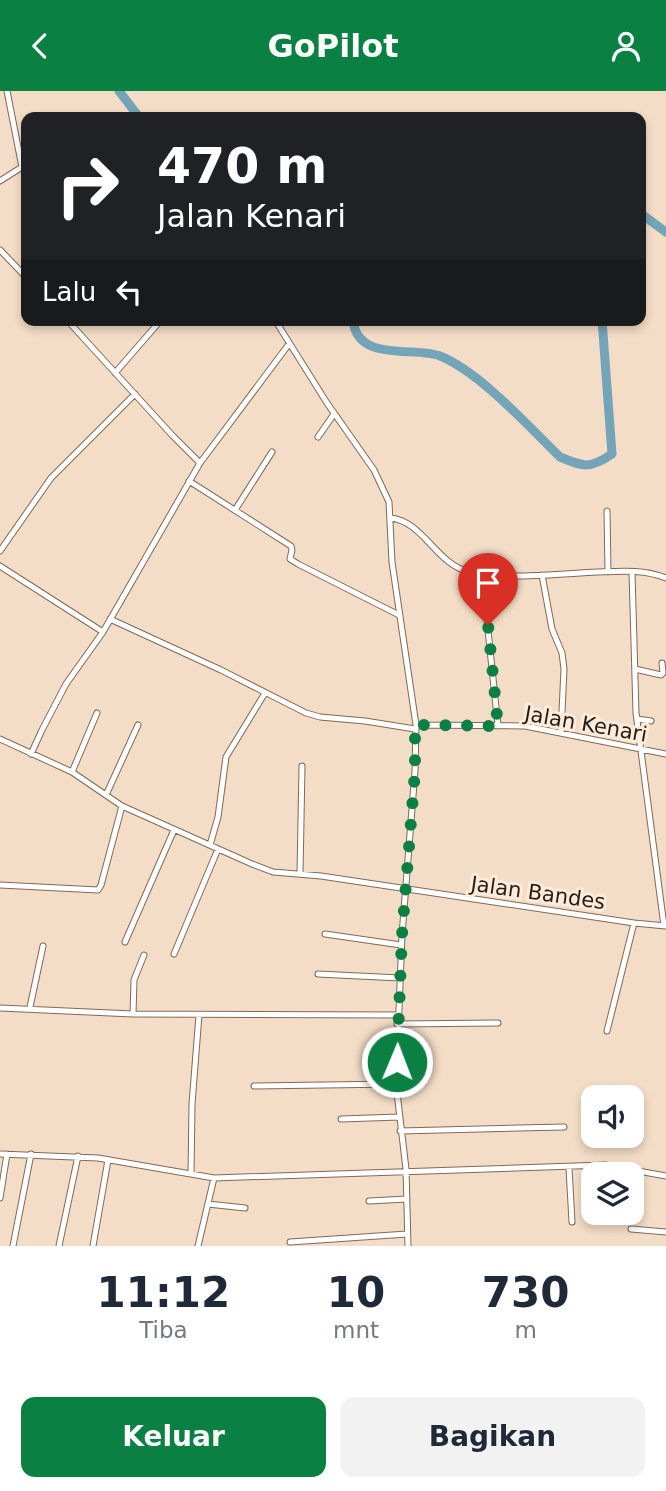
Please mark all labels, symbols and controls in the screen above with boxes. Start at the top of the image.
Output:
icon: back [21,27,59,65]
text: GoPilot [268,27,398,65]
icon: person [607,27,645,65]
text: 470 m [157,138,327,195]
icon: right [42,140,133,231]
text: Jalan Kenari [157,197,346,235]
icon: left [110,273,148,311]
text: Lalu [42,277,96,307]
pin [458,553,518,625]
icon: arrive [469,564,507,602]
street label: Jalan Kenari [521,701,649,747]
street label: Jalan Bandes [467,871,607,914]
position arrow [360,1025,434,1099]
map controls [581,1085,644,1225]
button: sound [581,1085,644,1148]
button: layers [581,1162,644,1225]
text: 11:12 [97,1268,230,1317]
text: 10 [327,1268,385,1317]
text: 730 [482,1268,569,1317]
text: Tiba [139,1317,188,1343]
text: mnt [333,1317,379,1343]
text: m [514,1317,537,1343]
button: Keluar [21,1397,326,1477]
button: Bagikan [340,1397,645,1477]

